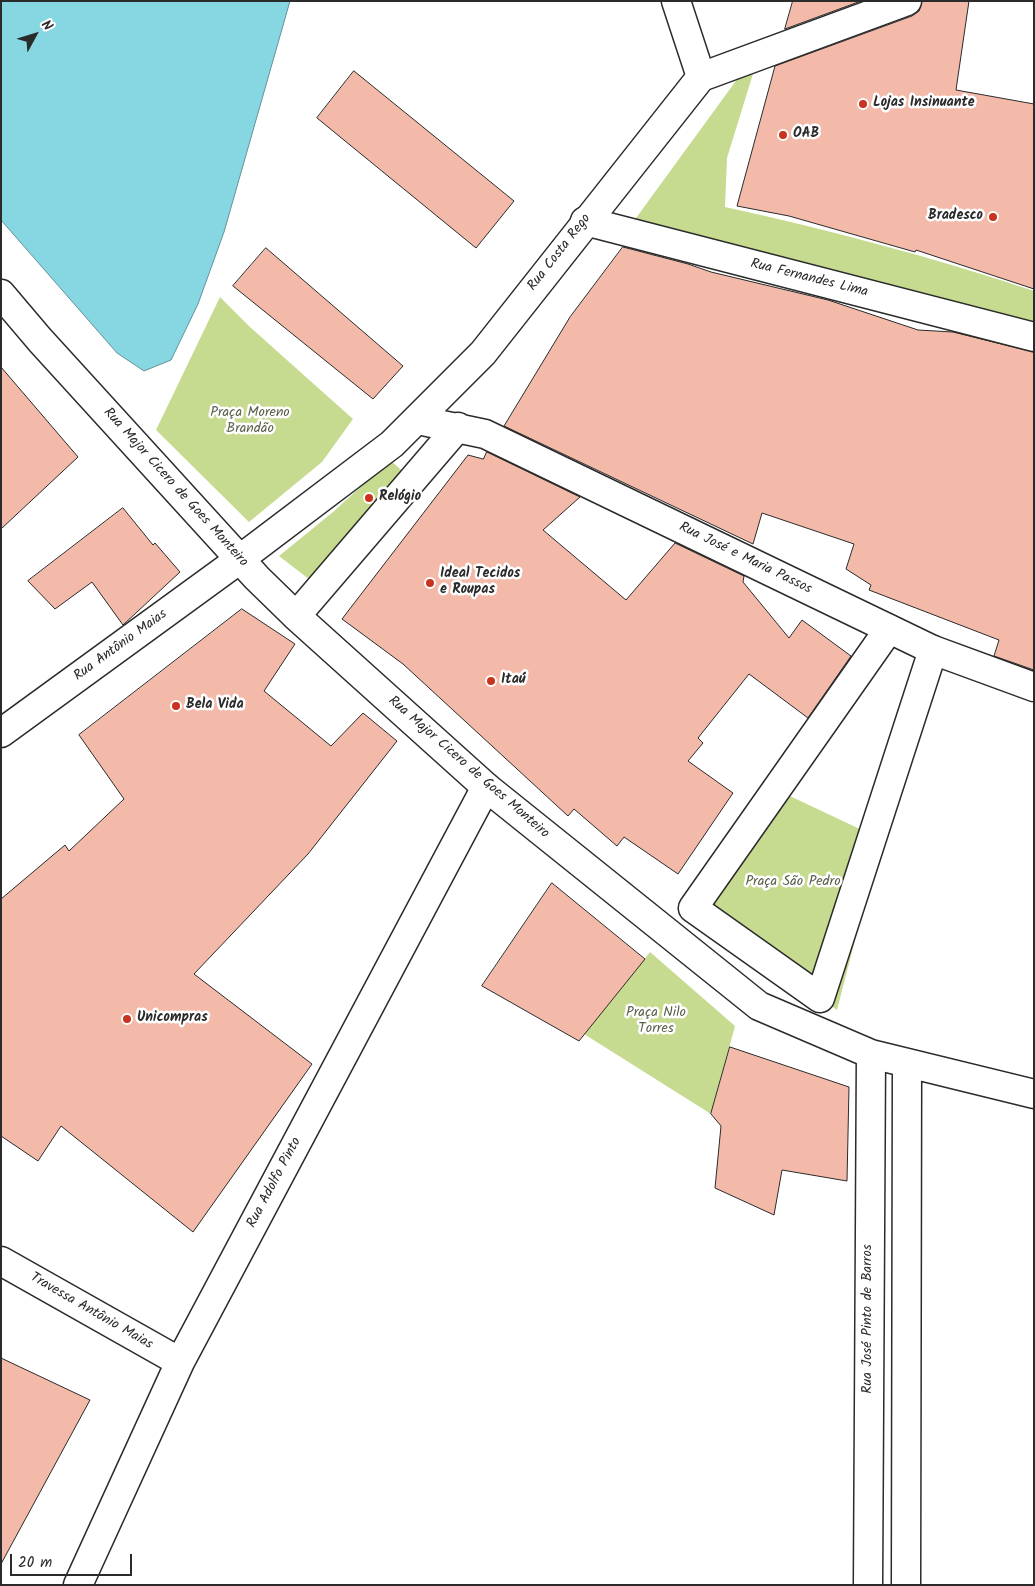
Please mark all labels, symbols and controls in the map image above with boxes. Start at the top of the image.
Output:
north arrow [10,10,60,60]
text: N [35,15,58,36]
place label: Lojas Insinuante [873,96,975,112]
marker: Lojas Insinuante [857,98,869,110]
place label: OAB [793,127,819,143]
marker: OAB [777,129,789,141]
place label: Bradesco [928,209,983,225]
street label: Rua Costa Rego [525,211,595,295]
marker: Bradesco [987,211,999,223]
street label: Rua Fernandes Lima [749,256,869,302]
street label: Rua Major Cicero de Goes Monteiro [99,405,251,571]
park label: Praça Moreno Brandão [210,406,290,438]
place label: Relógio [379,490,421,506]
marker: Relógio [363,492,375,504]
street label: Rua José e Maria Passos [676,519,814,599]
place label: Ideal Tecidos e Roupas [440,567,520,600]
marker: Ideal Tecidos e Roupas [424,577,436,589]
street label: Rua Antônio Maias [71,607,171,685]
place label: Itaú [501,673,525,689]
marker: Itaú [485,675,497,687]
street label: Rua Major Cicero de Goes Monteiro [384,693,552,843]
place label: Bela Vida [186,698,244,714]
marker: Bela Vida [170,700,182,712]
park label: Praça São Pedro [745,875,841,891]
park label: Praça Nilo Torres [626,1006,686,1038]
place label: Unicompras [137,1011,208,1027]
marker: Unicompras [121,1013,133,1025]
street label: Rua Adolfo Pinto [244,1135,306,1231]
street label: Rua José Pinto de Barros [861,1244,877,1394]
street label: Travessa Antônio Maias [27,1270,155,1354]
scale bar [12,1544,135,1576]
text: 20 m [18,1551,52,1575]

